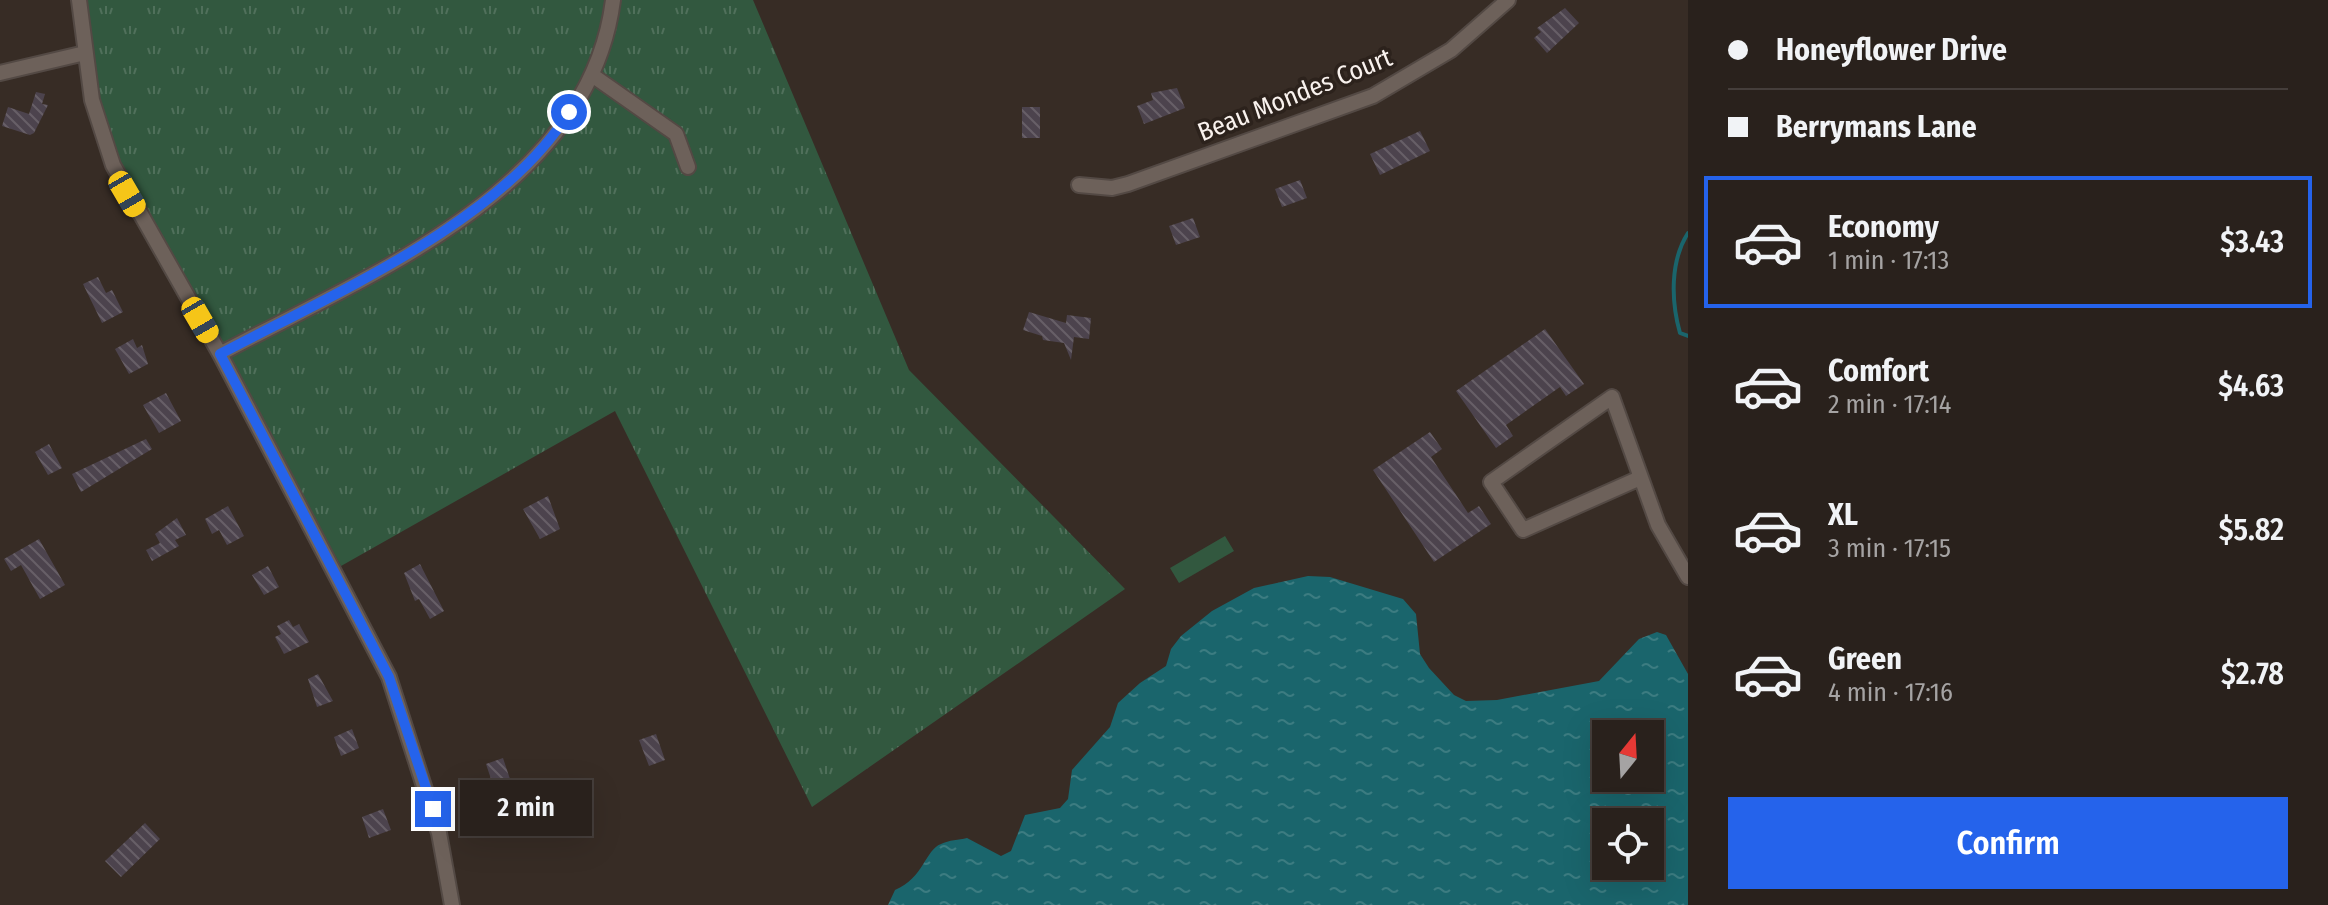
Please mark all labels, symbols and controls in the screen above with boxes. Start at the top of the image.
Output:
text: Honeyflower Drive [1776,32,2007,68]
street label: Beau Mondes Court [1193,42,1397,148]
route start [551,94,587,130]
text: Berrymans Lane [1776,109,1977,145]
car [105,167,149,221]
icon: car [1732,206,1804,278]
text: Economy [1828,209,1939,245]
text: $3.43 [2220,224,2284,260]
text: 1 min · 17:13 [1828,245,1949,276]
car [178,293,222,347]
icon: car [1732,350,1804,422]
text: Comfort [1828,353,1929,389]
text: $4.63 [2218,368,2284,404]
text: 2 min · 17:14 [1828,389,1951,420]
icon: car [1732,494,1804,566]
text: XL [1828,497,1858,533]
text: $5.82 [2219,512,2284,548]
text: 3 min · 17:15 [1828,533,1951,564]
icon: car [1732,638,1804,710]
text: Green [1828,641,1902,677]
text: $2.78 [2221,656,2284,692]
text: 4 min · 17:16 [1828,677,1953,708]
north arrow [1592,720,1664,792]
map controls [1592,720,1664,880]
callout: 2 min [461,781,593,837]
route end [415,791,451,827]
text: 2 min [497,792,555,823]
button: Confirm [1728,797,2288,889]
button: locate [1592,808,1664,880]

